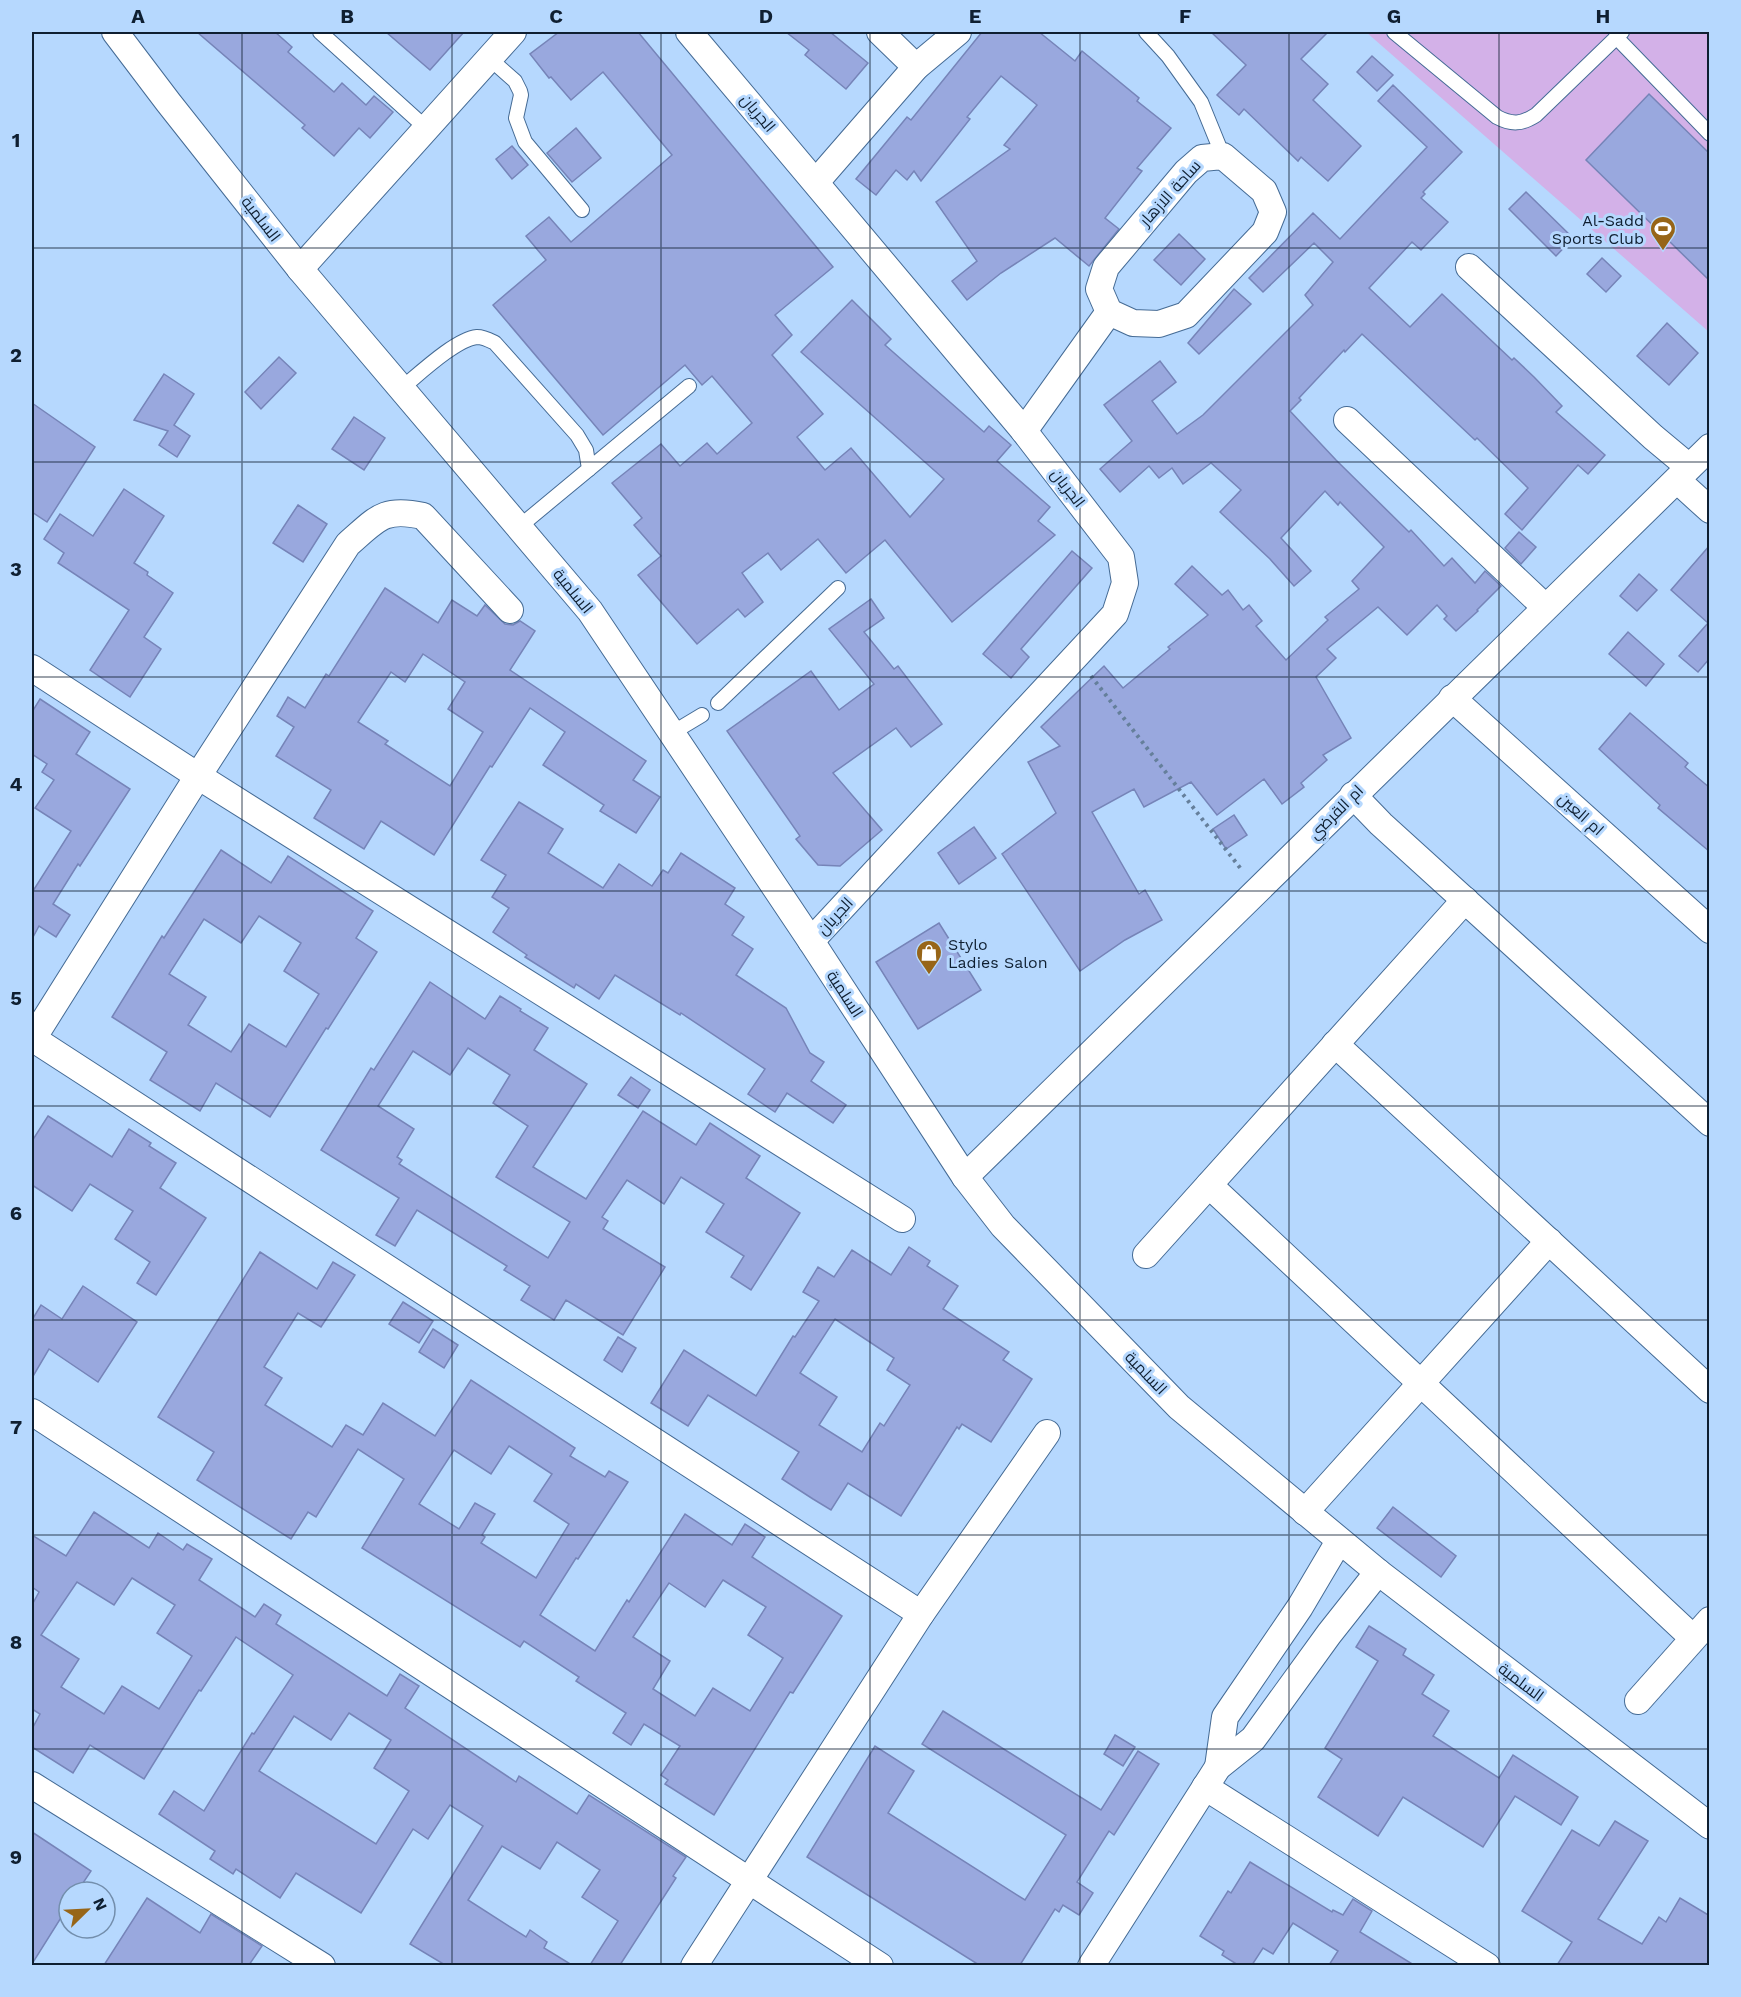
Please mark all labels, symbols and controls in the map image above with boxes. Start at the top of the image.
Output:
text: A [131,4,145,28]
text: B [340,4,354,28]
text: C [549,4,563,28]
text: D [759,4,773,28]
text: E [969,4,981,28]
text: F [1179,4,1191,28]
text: G [1387,4,1401,28]
text: H [1596,4,1610,28]
street label: الجريان [736,90,779,137]
text: 1 [12,128,20,152]
street label: ساحة الازهار [1135,156,1205,231]
street label: السلمية [237,193,285,245]
place label: Al-Sadd Sports Club [1552,211,1644,248]
sports icon: Al-Sadd Sports Club [1648,214,1678,252]
text: 2 [10,343,22,367]
street label: الجريان [1046,465,1089,512]
text: 3 [10,557,22,581]
street label: السلمية [549,565,597,617]
text: 4 [10,772,23,796]
street label: ام القرضي [1305,781,1369,845]
street label: ام العين [1553,789,1608,841]
street label: الجريان [813,893,858,939]
place label: Stylo Ladies Salon [948,935,1048,972]
shop icon: Stylo Ladies Salon [914,938,944,976]
street label: السلمية [823,967,867,1021]
text: 5 [10,986,22,1010]
text: 6 [10,1201,22,1225]
street label: السلمية [1121,1348,1171,1398]
text: 7 [10,1415,22,1439]
text: 8 [10,1630,22,1654]
street label: السلمية [1494,1659,1548,1705]
text: 9 [10,1845,22,1869]
north arrow [57,1880,117,1940]
text: N [89,1895,111,1913]

